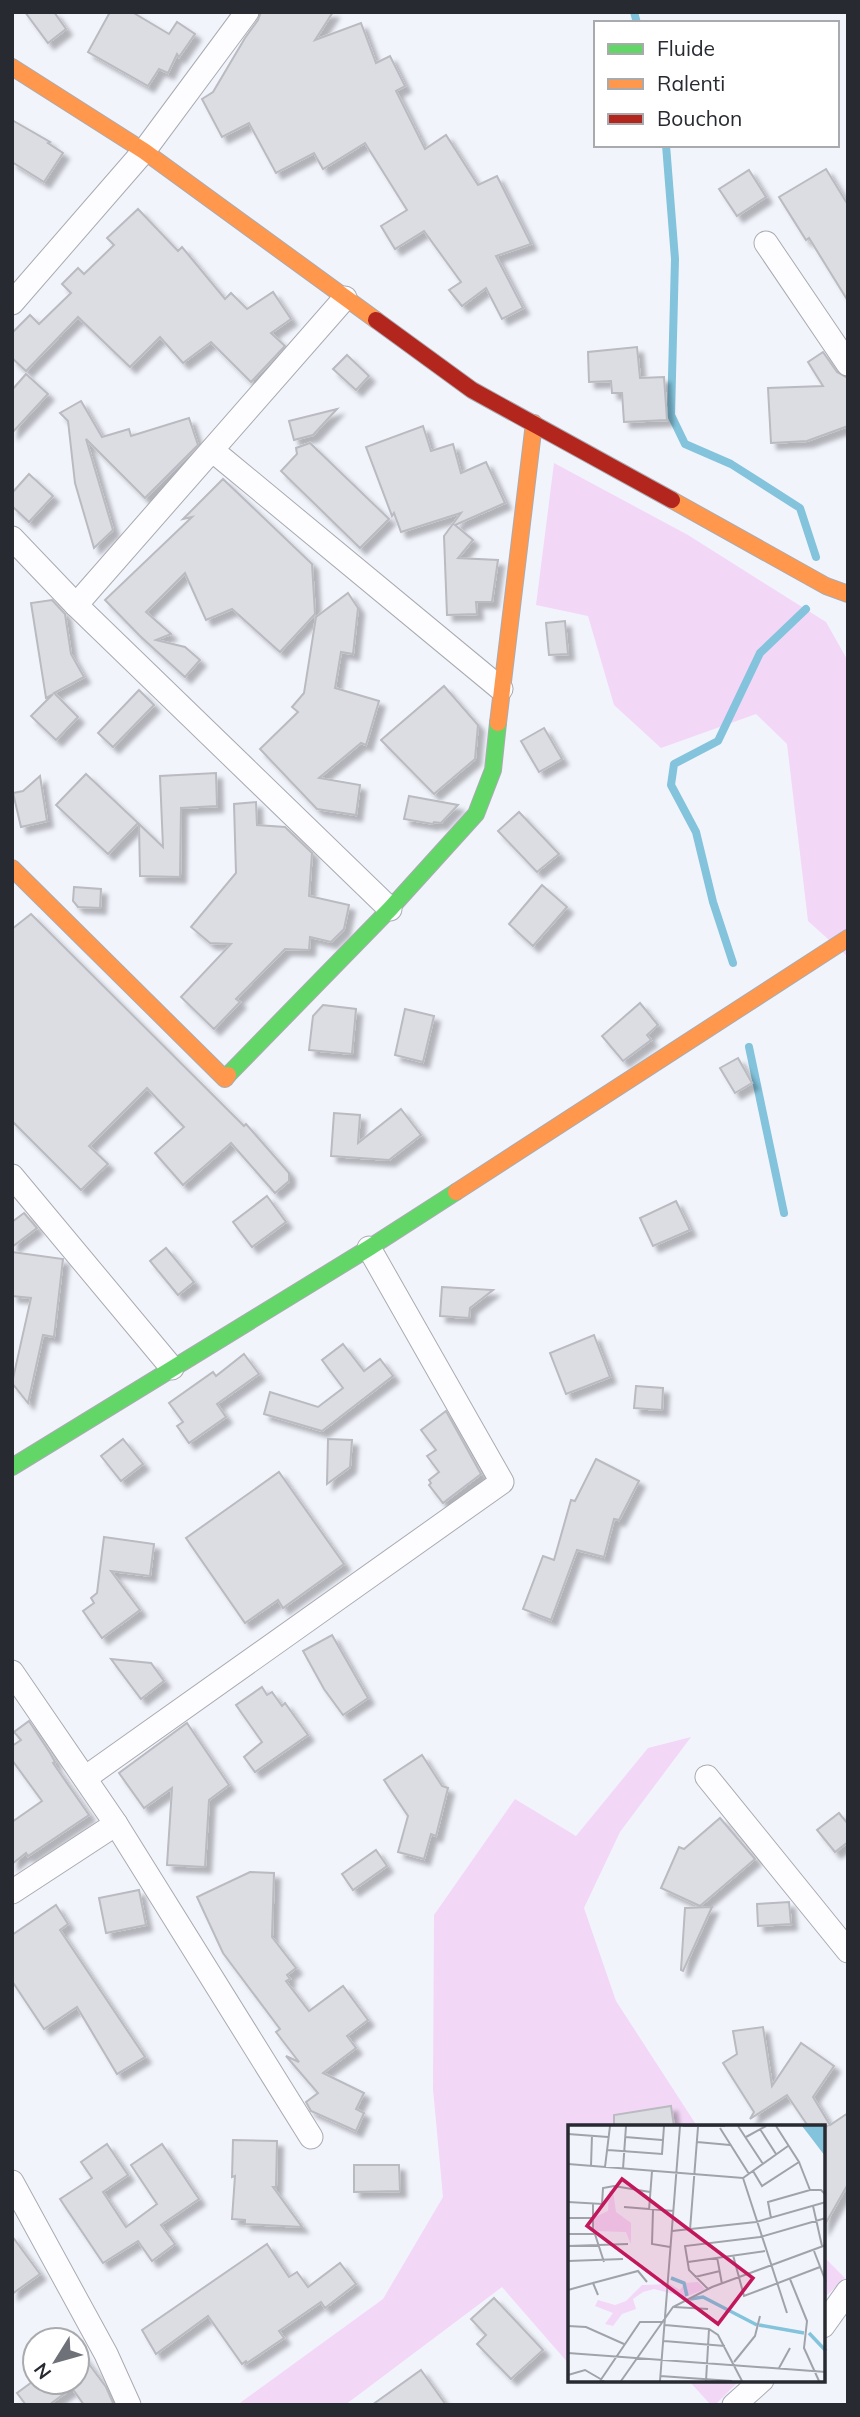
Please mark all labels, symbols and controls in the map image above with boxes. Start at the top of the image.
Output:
legend [594,21,839,147]
text: Fluide [657,35,715,61]
text: Ralenti [657,70,725,96]
text: Bouchon [657,105,742,131]
inset map [568,2125,825,2382]
north arrow [21,2326,91,2396]
text: N [29,2358,56,2384]

